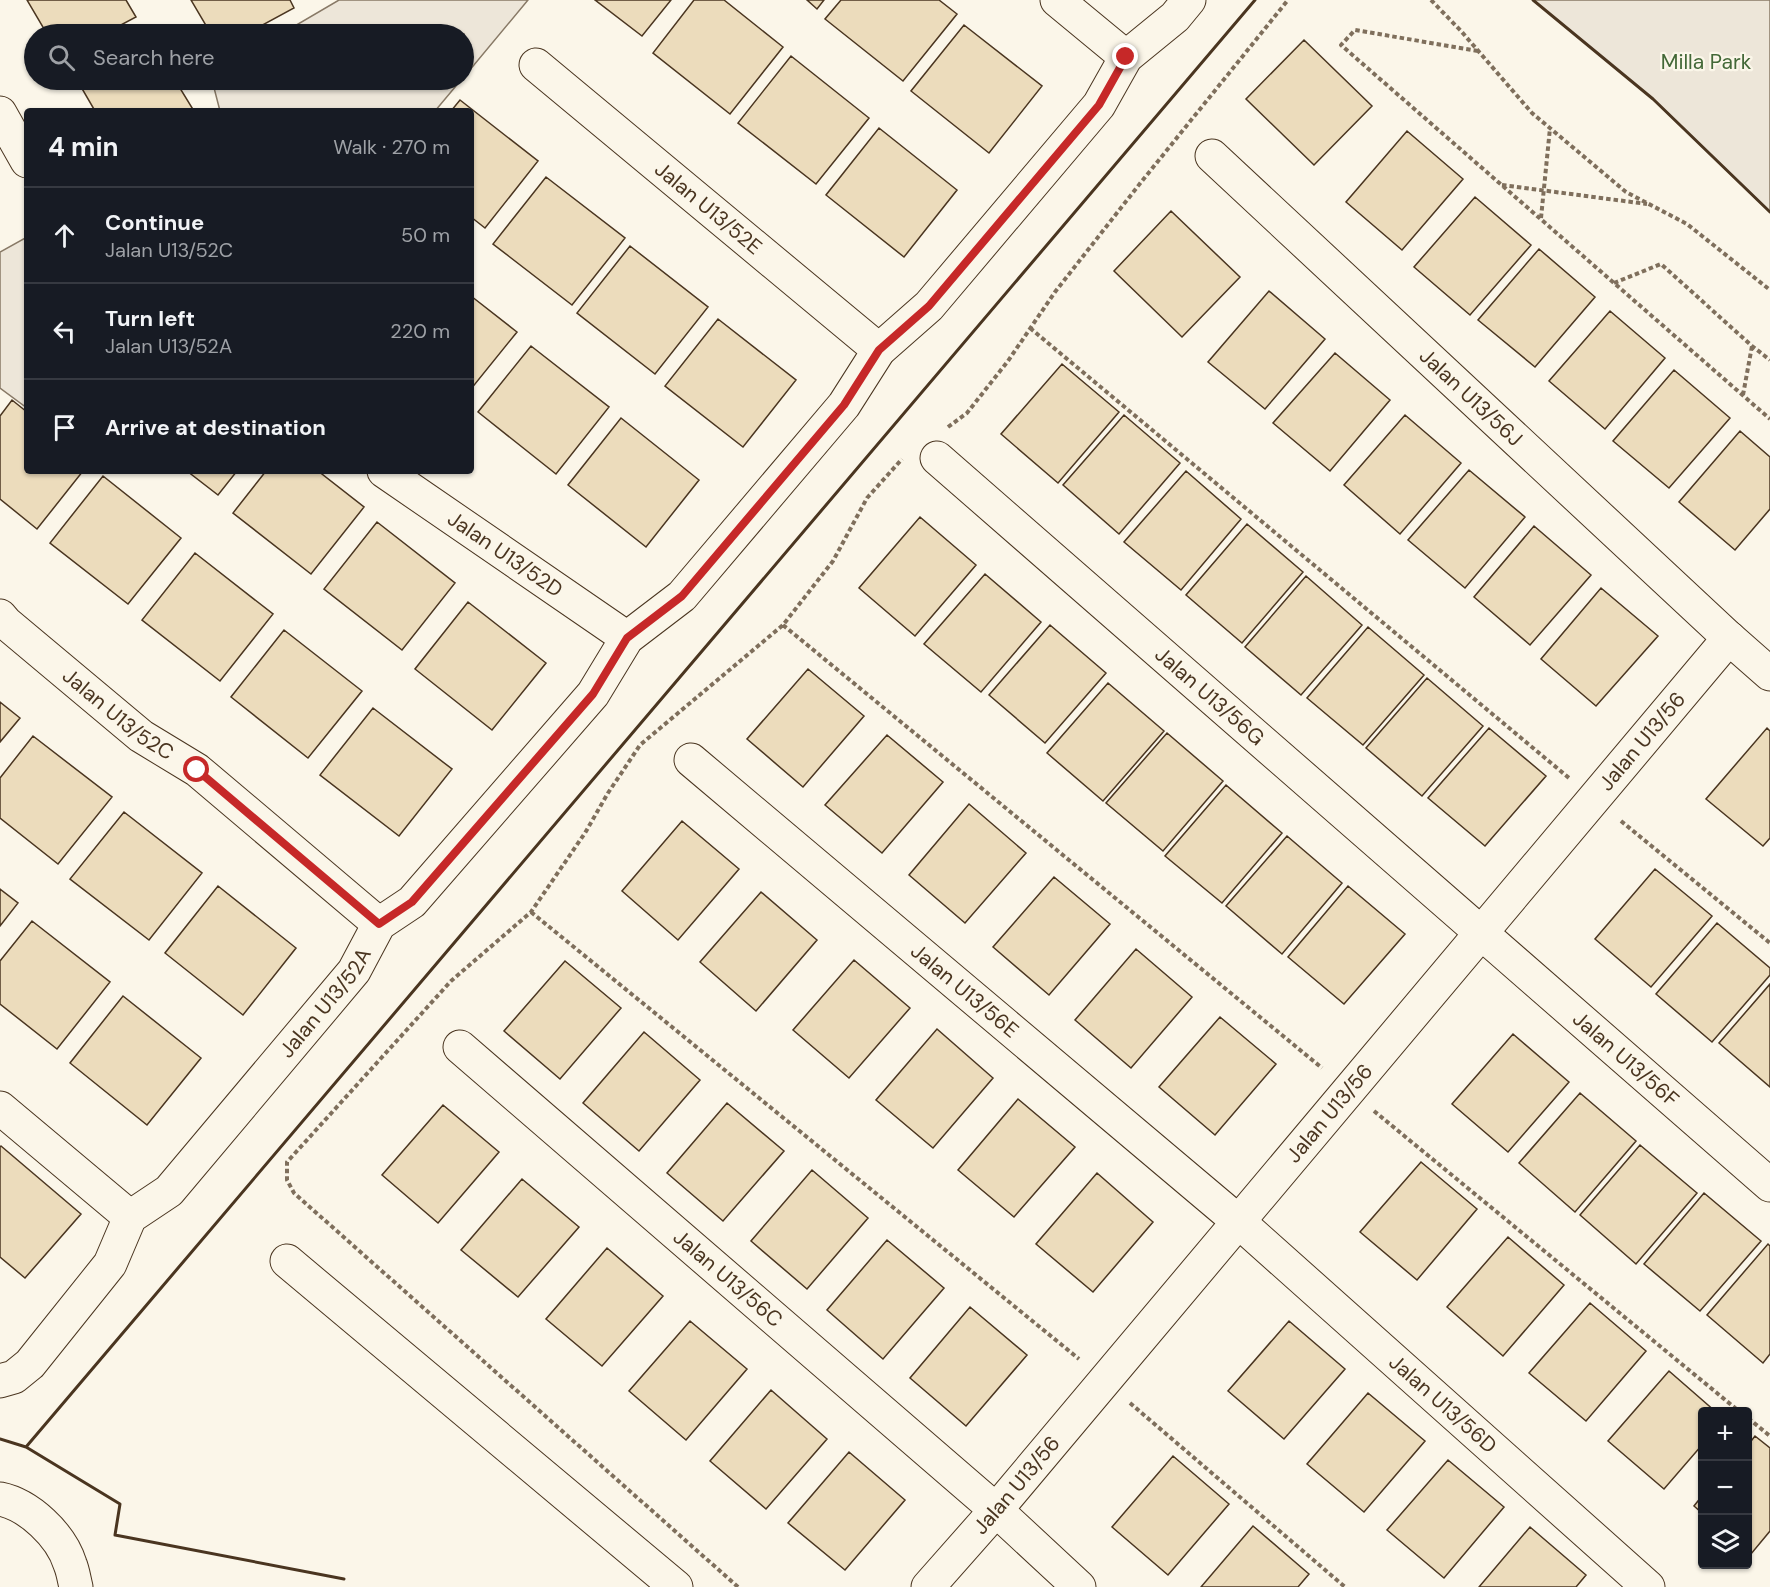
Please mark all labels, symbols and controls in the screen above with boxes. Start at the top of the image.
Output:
search box [24,24,474,90]
icon: search [45,41,78,74]
text: Search here [93,43,214,72]
route end [1112,43,1138,69]
park label: Milla Park [1661,48,1752,76]
text: 4 min [48,130,119,164]
text: Walk · 270 m [333,134,450,160]
street label: Jalan U13/52E [649,155,768,261]
text: Continue [105,208,204,237]
icon: ahead [48,219,81,252]
text: 50 m [401,222,450,248]
text: Jalan U13/52C [105,237,233,263]
text: Turn left [105,304,195,333]
icon: left [48,315,81,348]
text: 220 m [390,318,450,344]
text: Jalan U13/52A [105,333,232,359]
street label: Jalan U13/56J [1413,342,1529,453]
icon: arrive [48,411,81,444]
text: Arrive at destination [105,413,326,442]
street label: Jalan U13/52D [442,505,568,604]
street label: Jalan U13/56G [1149,640,1271,752]
street label: Jalan U13/52C [56,662,179,767]
street label: Jalan U13/56 [1593,686,1692,797]
route start [183,756,209,782]
street label: Jalan U13/56E [905,937,1025,1044]
street label: Jalan U13/52A [273,943,378,1064]
street label: Jalan U13/56F [1567,1005,1685,1113]
street label: Jalan U13/56 [1280,1058,1379,1169]
street label: Jalan U13/56C [667,1223,789,1334]
street label: Jalan U13/56D [1383,1348,1503,1460]
map controls [1698,1407,1752,1569]
button: + [1698,1407,1752,1461]
street label: Jalan U13/56 [967,1430,1066,1540]
button: − [1698,1461,1752,1515]
button: layers [1698,1515,1752,1569]

